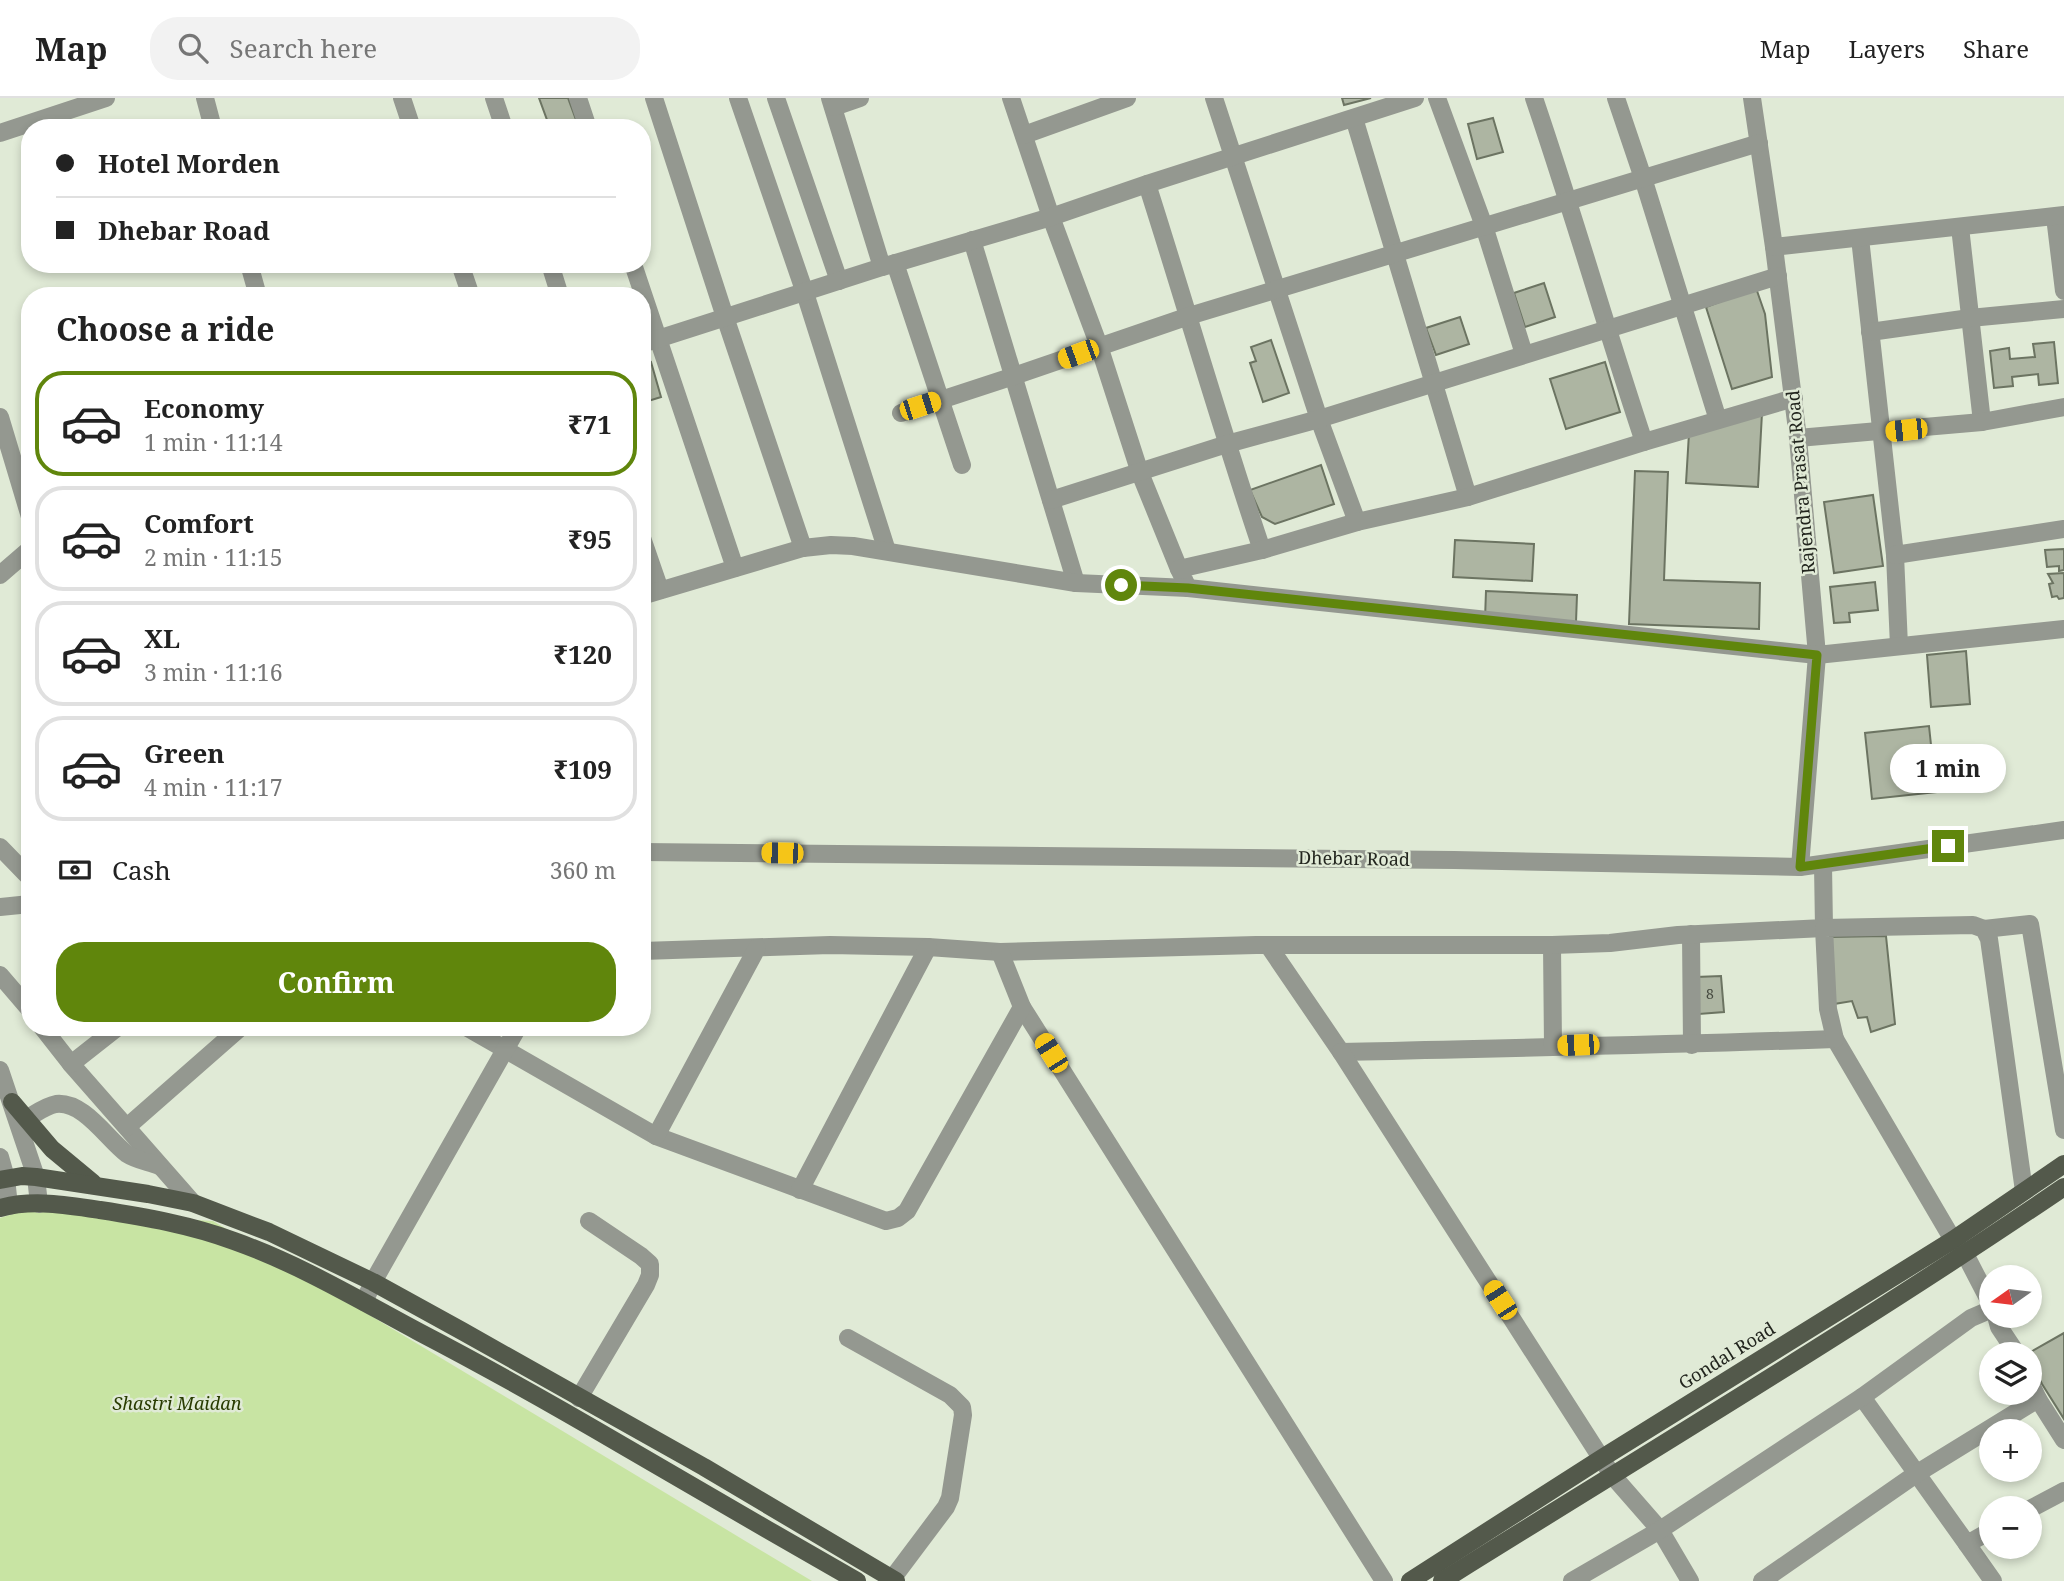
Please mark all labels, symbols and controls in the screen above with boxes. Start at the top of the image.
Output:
search box [150,17,640,80]
text: Map [35,26,108,71]
icon: search [174,29,212,67]
text: Search here [230,30,377,66]
text: Map [1760,32,1811,65]
text: Layers [1849,32,1925,65]
text: Share [1963,32,2029,65]
text: Hotel Morden [98,145,280,181]
text: Dhebar Road [98,212,270,248]
text: Choose a ride [56,307,275,350]
car [1055,337,1102,371]
street label: Rajendra Prasat Road [1780,389,1820,575]
text: Economy [144,390,264,426]
car [897,390,944,422]
icon: car [60,392,123,455]
text: ₹71 [568,406,612,442]
car [1885,417,1928,443]
text: 1 min · 11:14 [144,426,282,458]
text: Comfort [144,505,254,541]
icon: car [60,507,123,570]
text: ₹95 [568,521,612,557]
text: 2 min · 11:15 [144,541,282,573]
route start [1105,569,1137,601]
text: XL [144,620,180,656]
icon: car [60,622,123,685]
text: ₹120 [553,636,612,672]
text: 3 min · 11:16 [144,656,282,688]
text: Green [144,735,225,771]
icon: car [60,737,123,800]
callout: 1 min [1890,744,2006,794]
text: ₹109 [553,751,612,787]
text: 1 min [1915,752,1981,784]
text: 4 min · 11:17 [144,771,282,803]
route end [1932,830,1964,862]
car [761,842,804,864]
street label: Dhebar Road [1298,845,1410,871]
icon: cash [56,851,94,889]
text: Cash [112,852,171,888]
text: 360 m [550,854,616,886]
button: Confirm [56,942,616,1022]
house number: 8 [1706,984,1714,1003]
car [1031,1030,1072,1076]
car [1557,1034,1600,1056]
north arrow [1979,1265,2042,1328]
map controls [1979,1265,2042,1559]
car [1480,1277,1521,1323]
street label: Gondal Road [1674,1316,1779,1394]
button: layers [1979,1342,2042,1405]
park label: Shastri Maidan [113,1391,242,1415]
button: + [1979,1419,2042,1482]
button: − [1979,1496,2042,1559]

